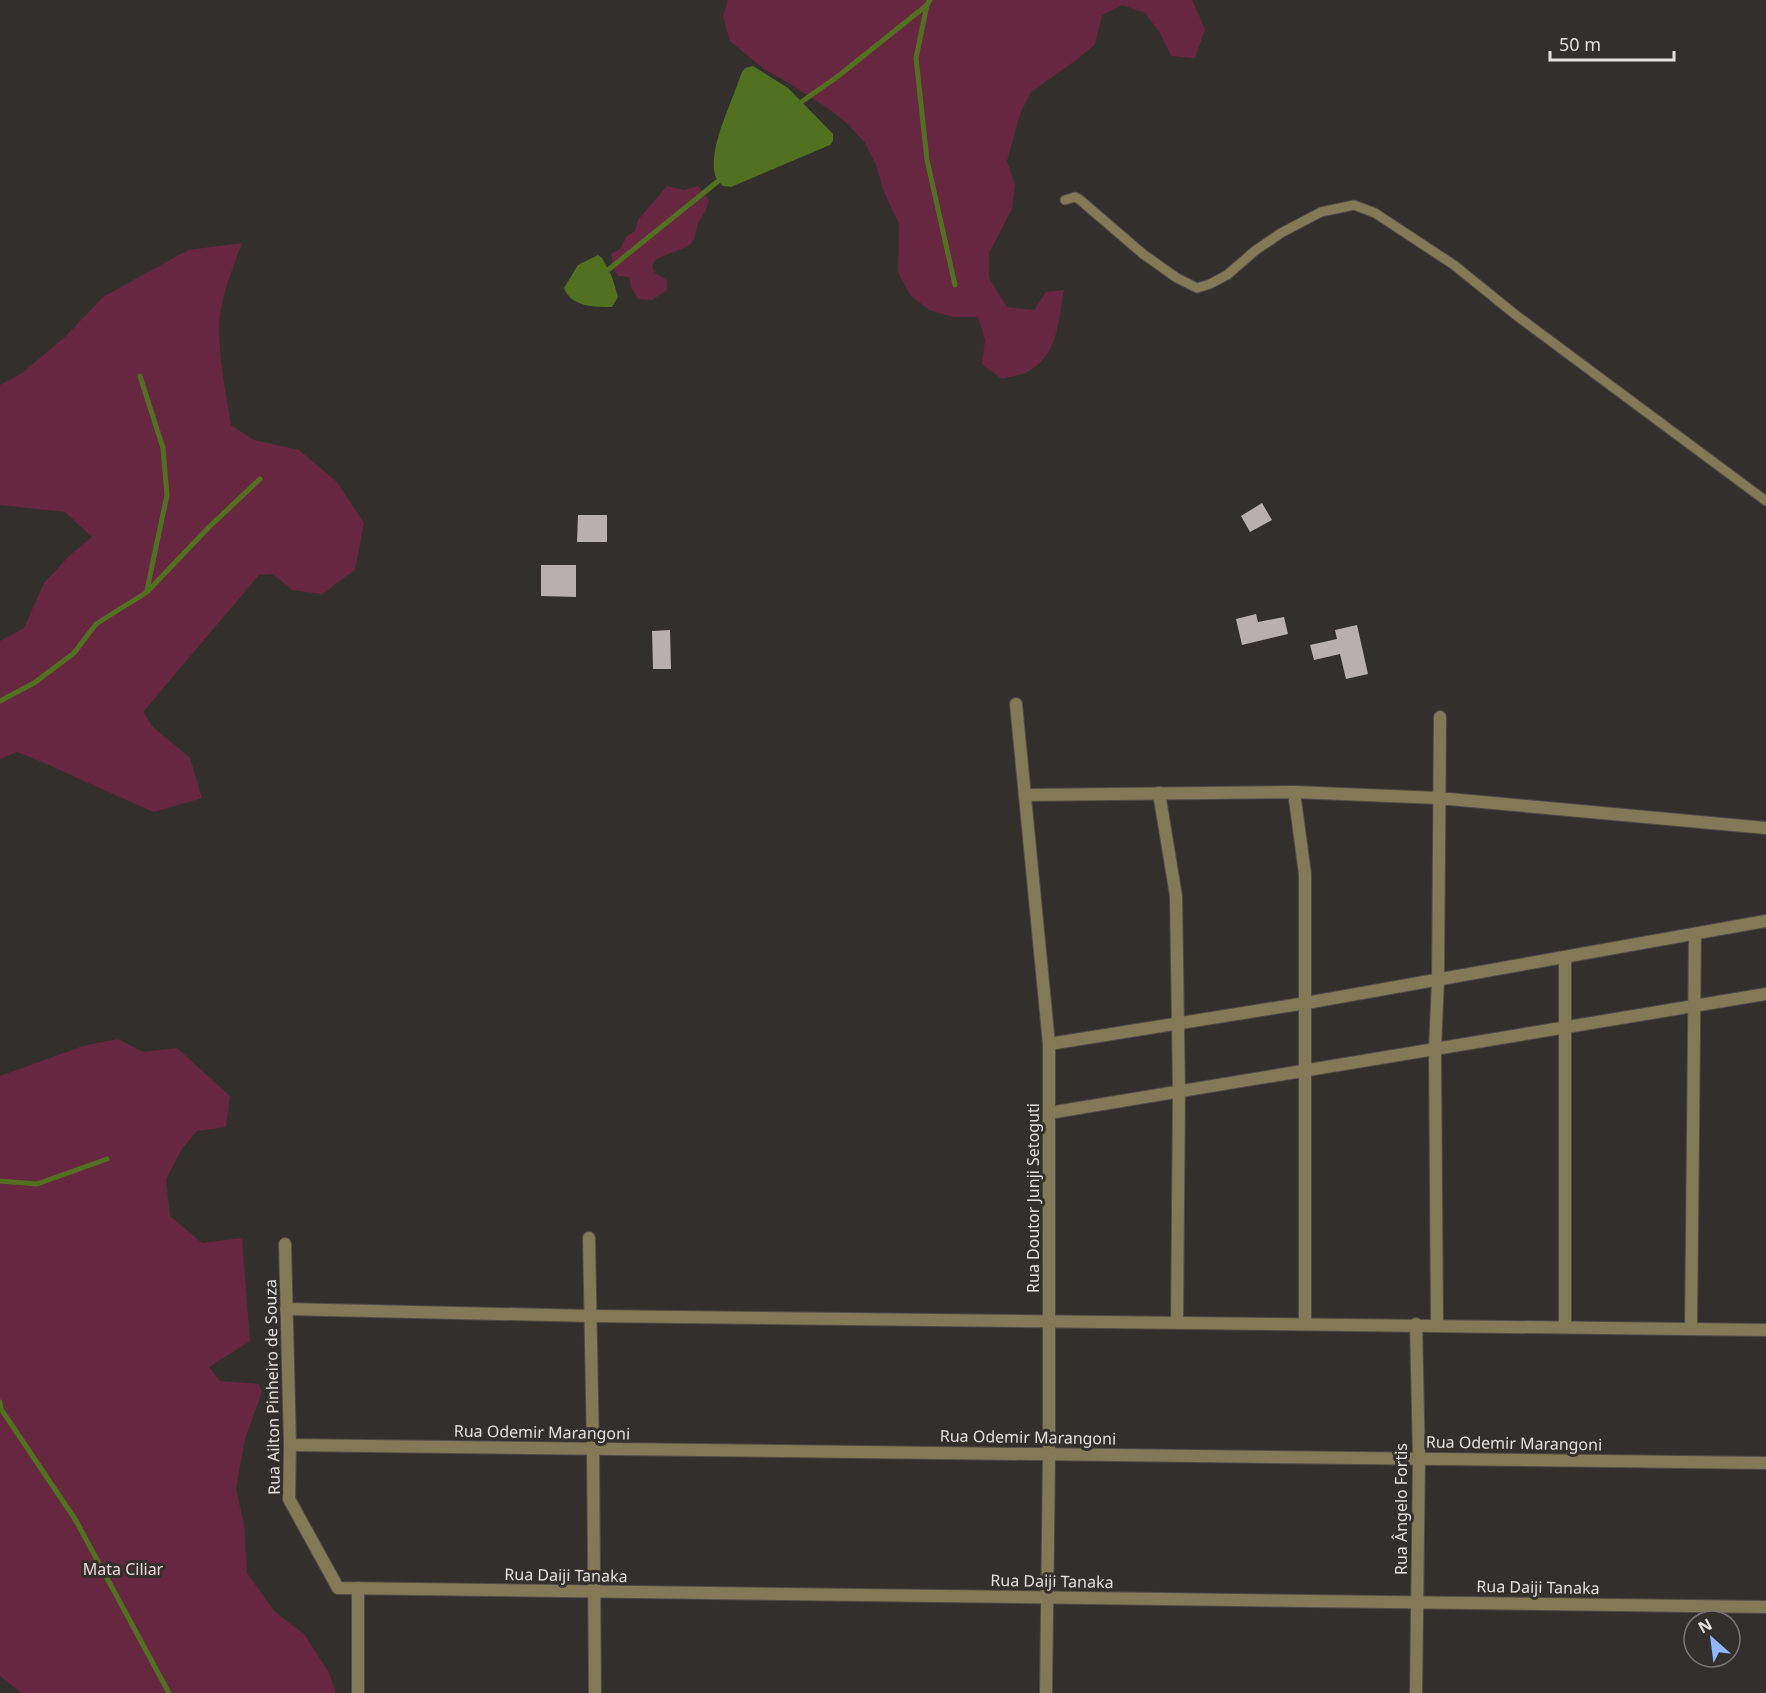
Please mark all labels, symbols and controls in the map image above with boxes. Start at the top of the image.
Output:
scale bar [1550,24,1674,62]
text: 50 m [1559,32,1601,56]
street label: Rua Doutor Junji Setoguti [1022,1103,1044,1293]
street label: Rua Ailton Pinheiro de Souza [259,1279,285,1495]
street label: Rua Odemir Marangoni [454,1419,630,1445]
street label: Rua Odemir Marangoni [940,1424,1116,1450]
street label: Rua Odemir Marangoni [1426,1430,1602,1456]
street label: Rua Ângelo Fortis [1390,1443,1412,1575]
park label: Mata Ciliar [83,1558,164,1580]
street label: Rua Daiji Tanaka [504,1563,628,1587]
street label: Rua Daiji Tanaka [990,1569,1114,1593]
street label: Rua Daiji Tanaka [1476,1575,1600,1599]
north arrow [1682,1609,1742,1669]
text: N [1694,1613,1716,1639]

